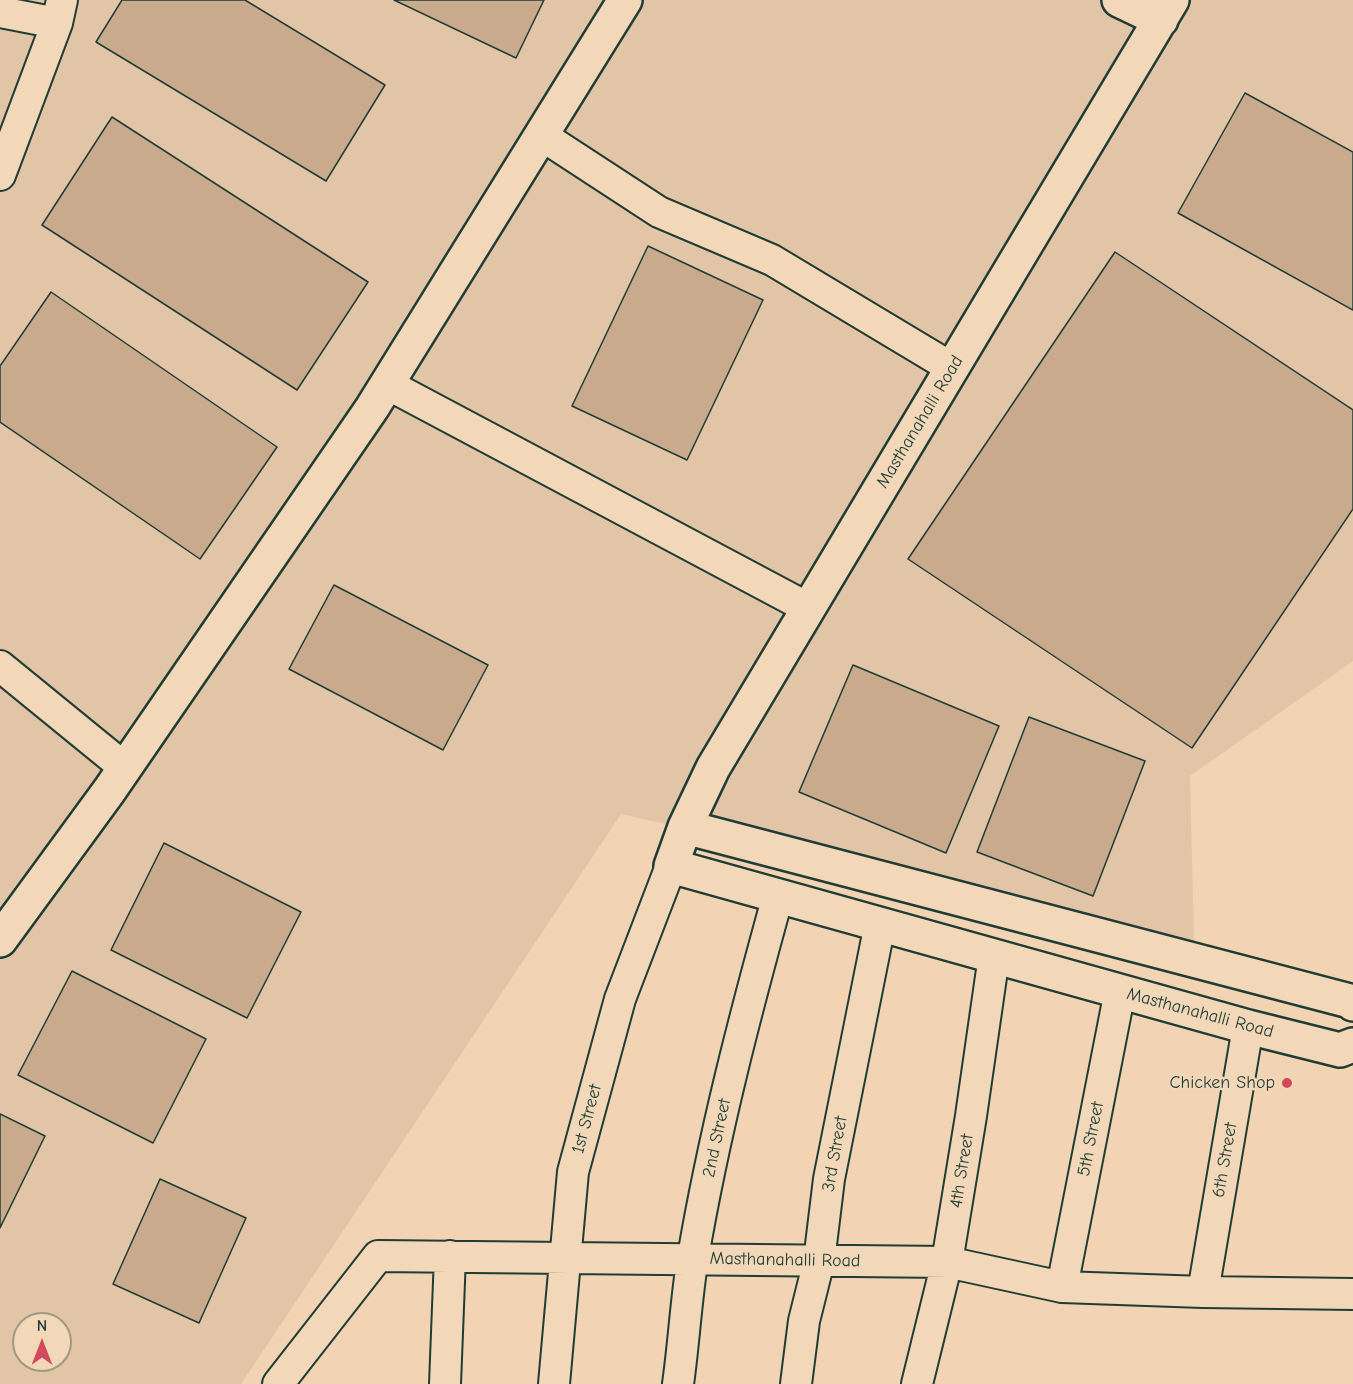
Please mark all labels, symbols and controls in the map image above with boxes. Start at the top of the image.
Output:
street label: Masthanahalli Road [872,352,968,492]
street label: Masthanahalli Road [1124,983,1276,1043]
place label: Chicken Shop [1170,1072,1275,1094]
marker: Chicken Shop [1280,1076,1294,1090]
street label: 1st Street [567,1082,607,1156]
street label: 2nd Street [698,1097,736,1179]
street label: 5th Street [1073,1100,1109,1178]
street label: 3rd Street [818,1115,852,1193]
street label: 6th Street [1208,1121,1242,1199]
street label: 4th Street [945,1132,979,1210]
street label: Masthanahalli Road [709,1248,861,1272]
north arrow [12,1312,72,1372]
text: N [37,1317,47,1335]

